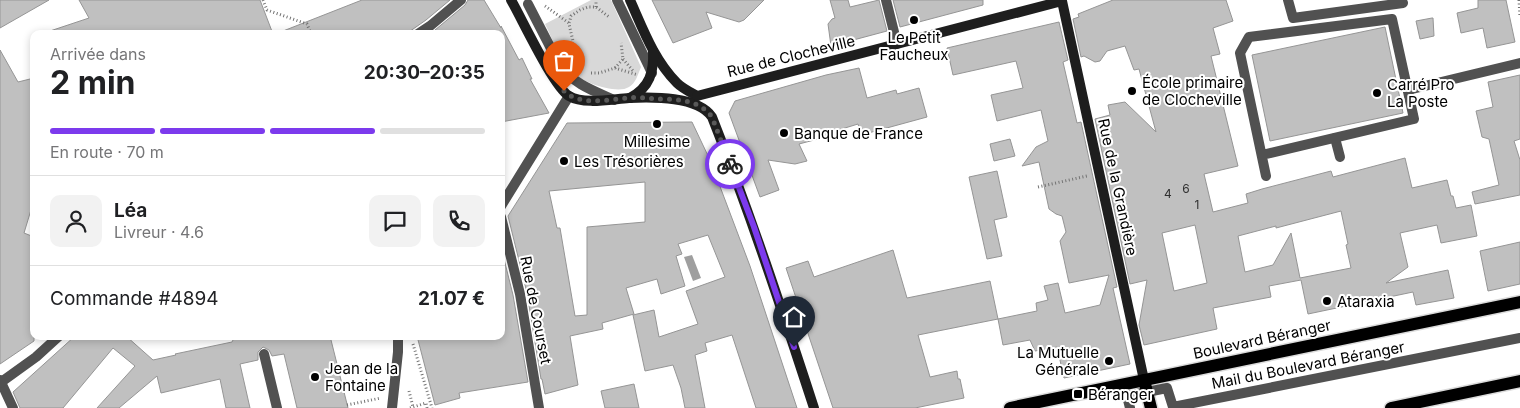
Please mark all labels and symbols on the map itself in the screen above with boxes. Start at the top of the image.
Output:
marker: Le Petit Faucheux [908,14,920,26]
place label: Le Petit Faucheux [879,28,949,64]
street label: Rue de Clocheville [725,31,857,81]
pin [543,40,585,91]
place label: École primaire de Clocheville [1142,73,1243,109]
place label: Carré Pro La Poste [1387,75,1455,111]
marker: École primaire de Clocheville [1126,85,1138,97]
marker: Carré Pro La Poste [1371,87,1383,99]
street label: Rue de la Grandière [1094,117,1142,257]
marker: Millesime [651,118,663,130]
place label: Banque de France [794,124,923,143]
marker: Banque de France [778,127,790,139]
place label: Millesime [624,132,690,151]
courier [705,139,755,189]
place label: Les Trésorières [574,152,684,171]
marker: Les Trésorières [558,155,570,167]
house number: 6 [1182,181,1190,196]
house number: 4 [1164,186,1172,201]
house number: 1 [1195,197,1199,212]
street label: Rue de Courset [516,254,556,366]
place label: Ataraxia [1337,292,1395,311]
marker: Ataraxia [1321,295,1333,307]
pin [773,296,815,347]
street label: Boulevard Béranger [1191,315,1333,363]
street label: Mail du Boulevard Béranger [1210,337,1406,393]
place label: La Mutuelle Générale [1017,343,1099,379]
marker: La Mutuelle Générale [1103,355,1115,367]
place label: Jean de la Fontaine [325,359,398,395]
marker: Jean de la Fontaine [309,371,321,383]
place label: Béranger [1088,385,1153,404]
marker: Béranger [1072,388,1084,400]

